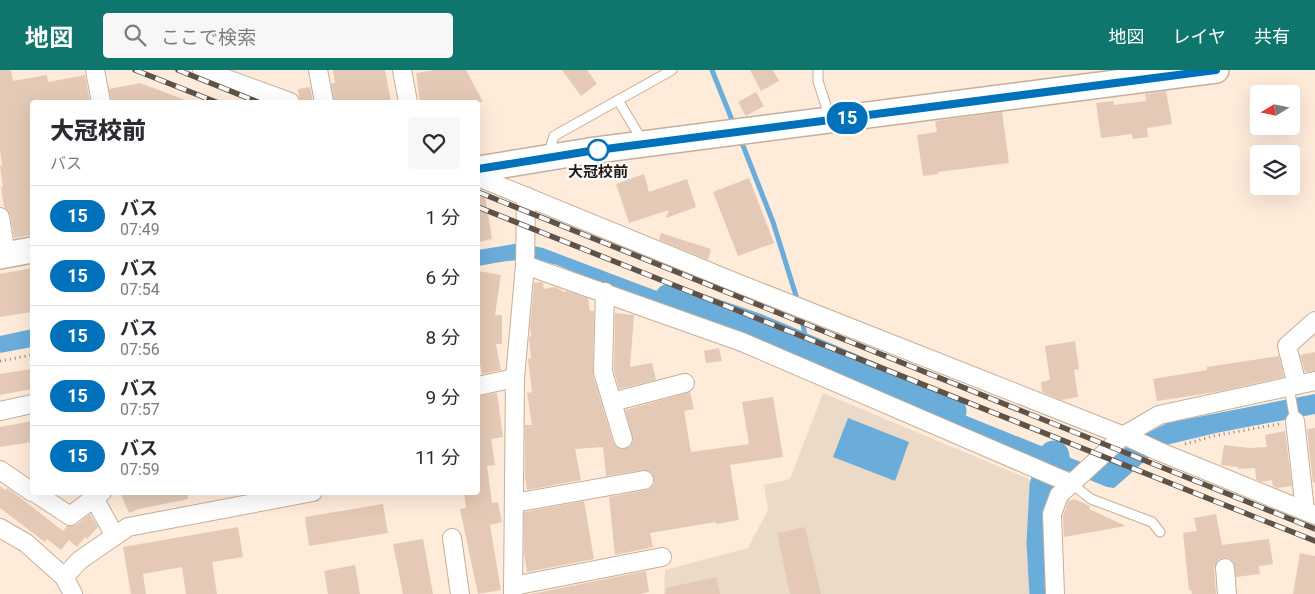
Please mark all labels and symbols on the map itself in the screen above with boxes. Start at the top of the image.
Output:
north arrow [1250,85,1300,135]
line badge: 15 [824,102,870,134]
marker: 大冠校前 [587,139,609,161]
place label: 大冠校前 [568,163,628,181]

